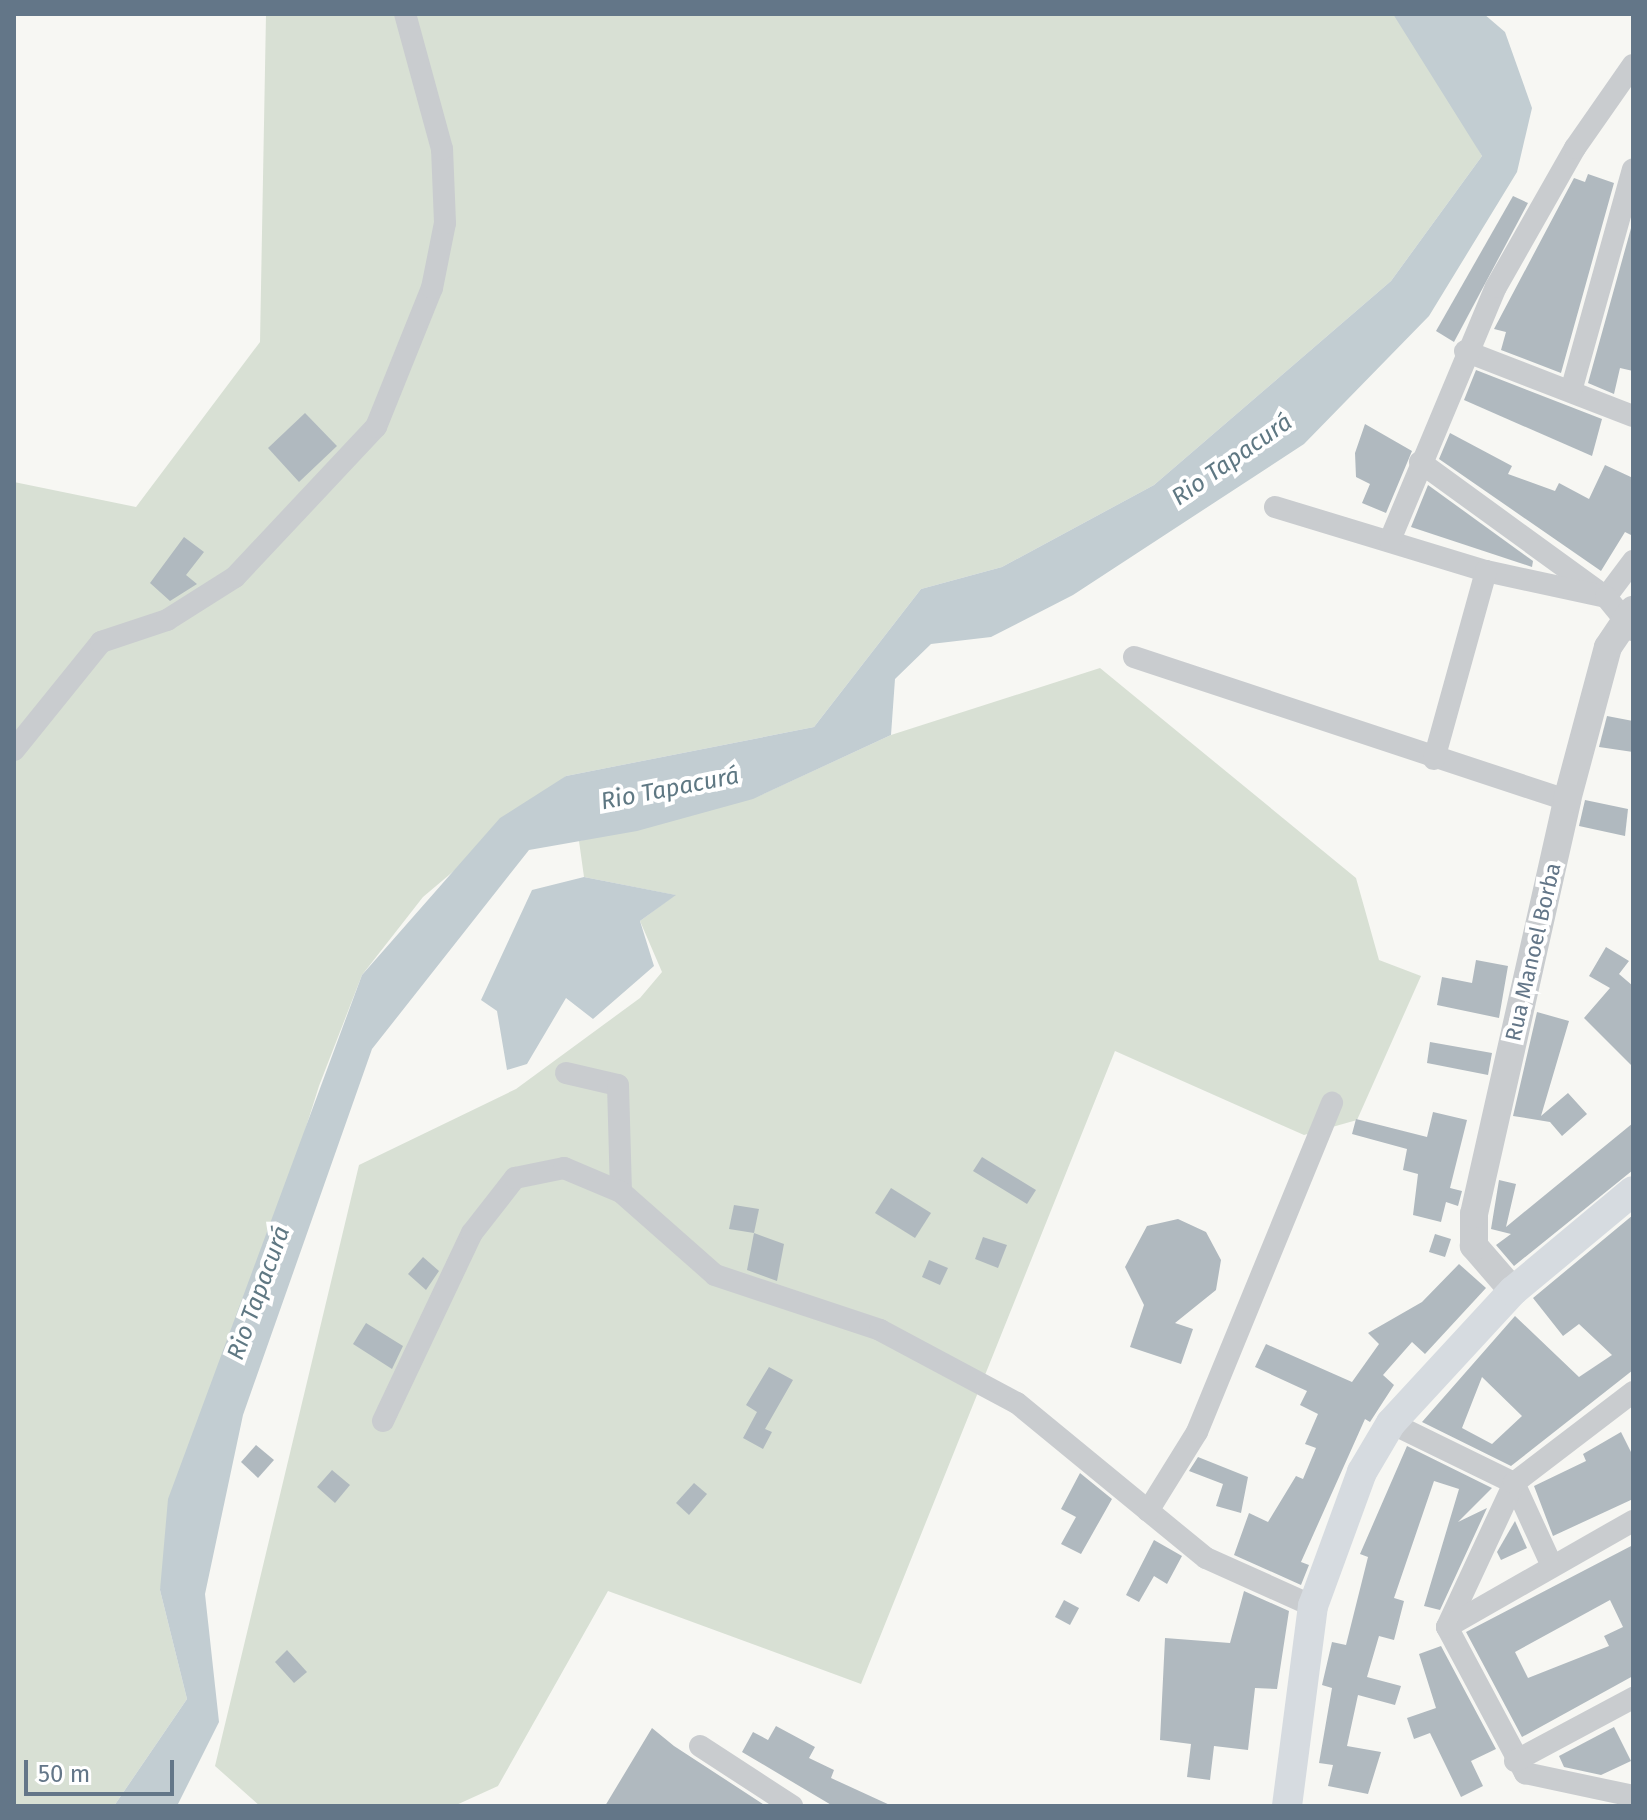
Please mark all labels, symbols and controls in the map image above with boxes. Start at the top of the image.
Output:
water label: Rio Tapacurá [1166,408,1298,512]
water label: Rio Tapacurá [598,761,742,817]
street label: Rua Manoel Borba [1500,860,1566,1044]
water label: Rio Tapacurá [221,1222,297,1364]
scale bar [28,1744,178,1794]
text: 50 m [38,1760,90,1788]

